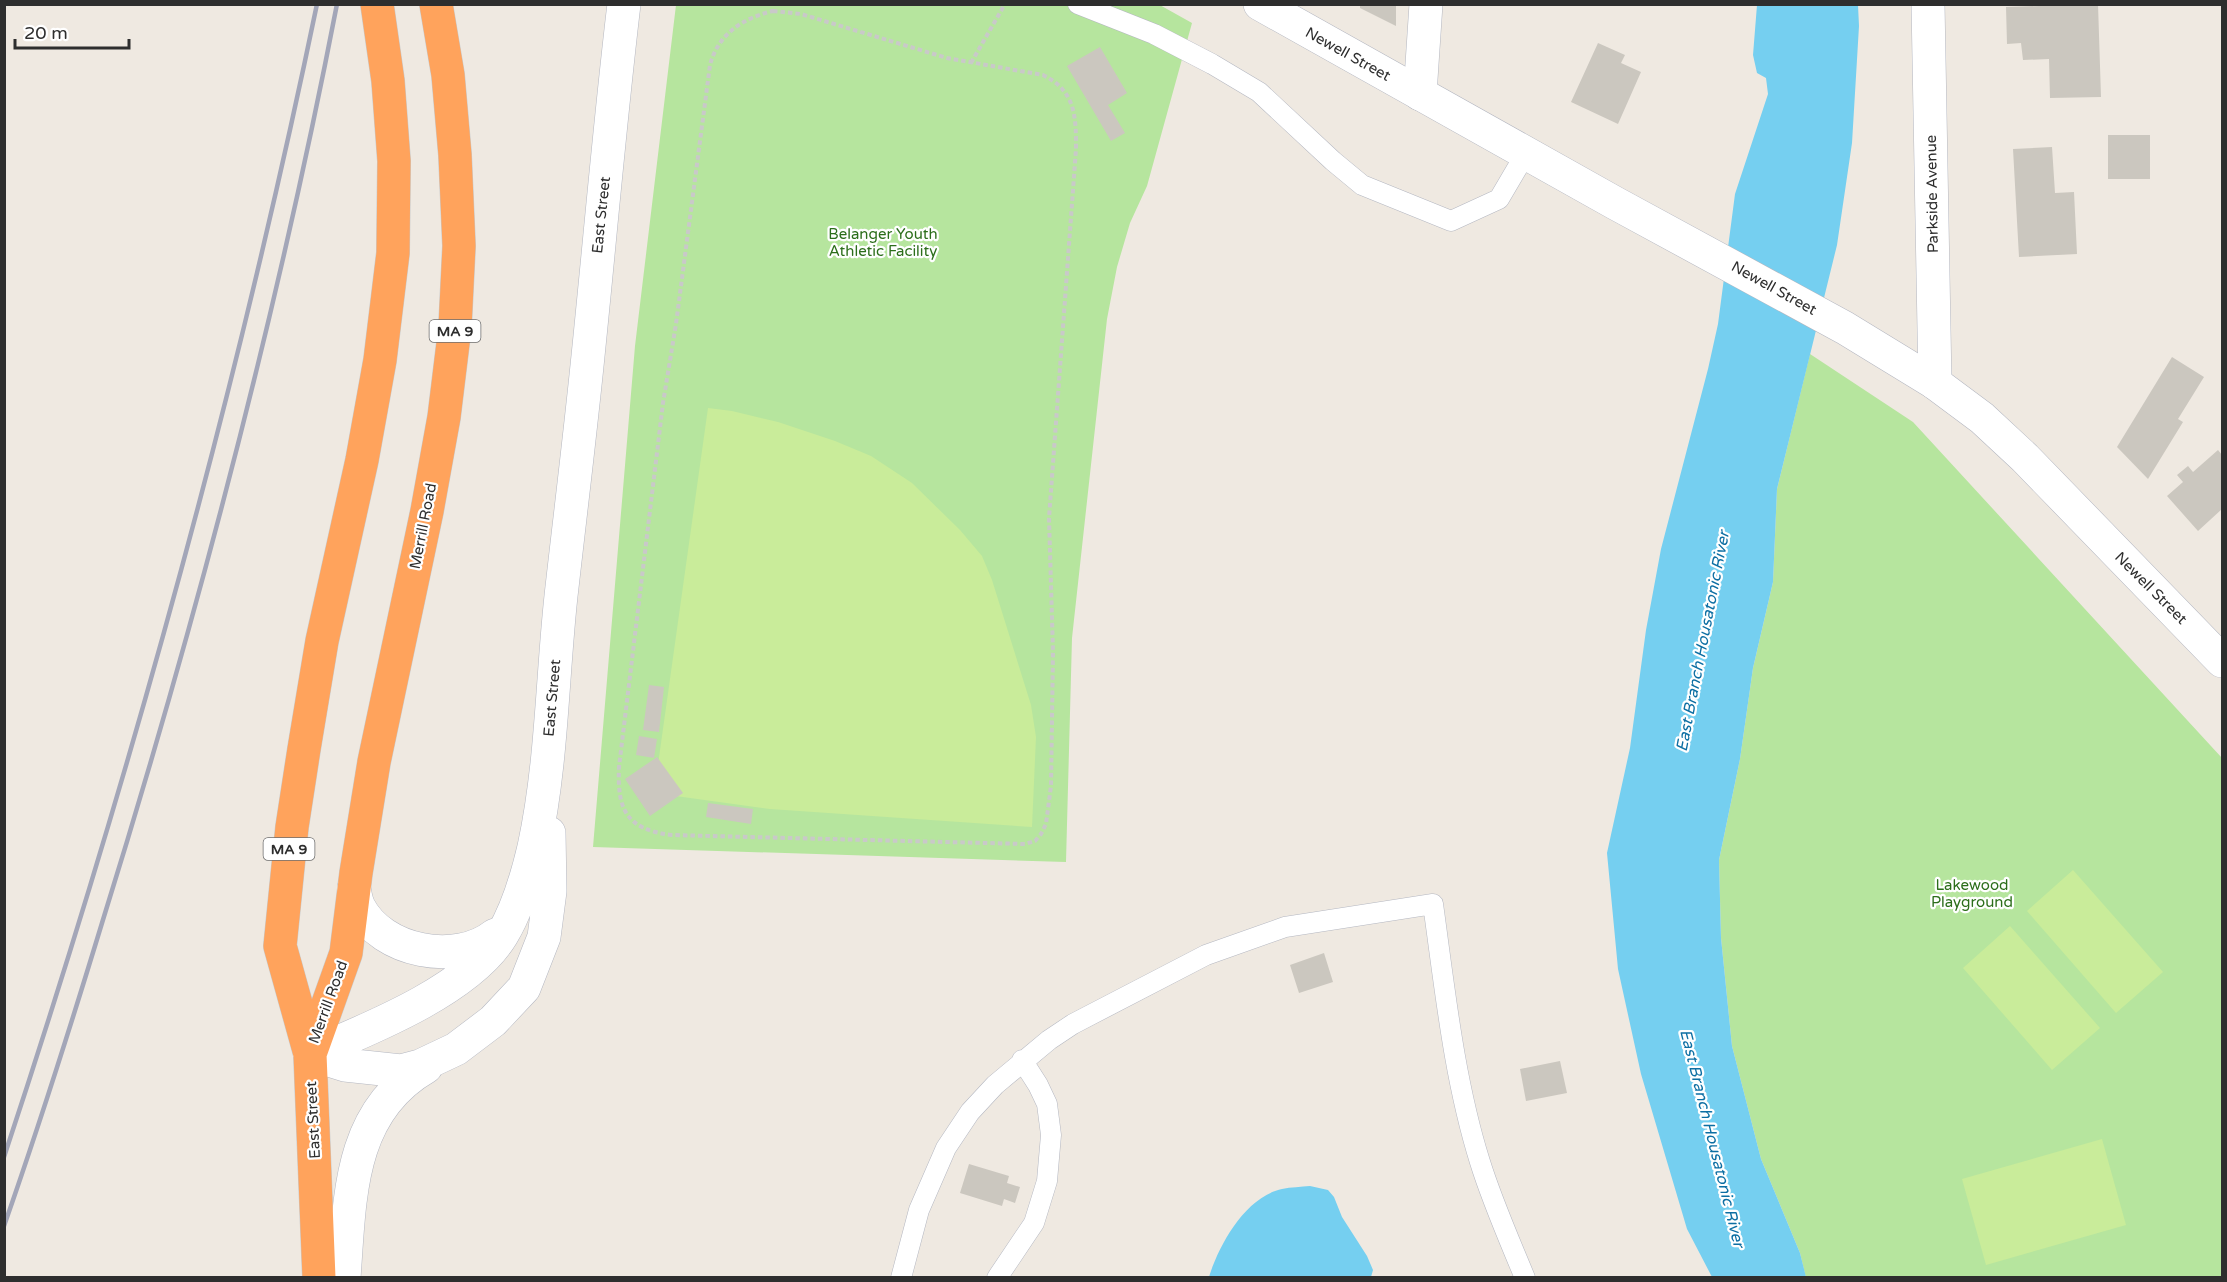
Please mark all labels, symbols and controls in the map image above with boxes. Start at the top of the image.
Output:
scale bar [15,12,129,50]
text: 20 m [24,22,68,44]
street label: Newell Street [1302,23,1394,85]
street label: Parkside Avenue [1922,135,1942,253]
street label: East Street [588,175,614,255]
park label: Belanger Youth Athletic Facility [828,225,938,260]
street label: Newell Street [1728,257,1820,319]
road number: MA 9 [430,320,480,342]
street label: Merrill Road [406,482,440,570]
water label: East Branch Housatonic River [1672,527,1735,753]
street label: Newell Street [2111,548,2191,628]
street label: East Street [540,658,564,737]
road number: MA 9 [264,838,314,860]
park label: Lakewood Playground [1931,876,2013,911]
street label: Merrill Road [305,958,351,1046]
water label: East Branch Housatonic River [1675,1027,1749,1251]
street label: East Street [302,1081,324,1159]

